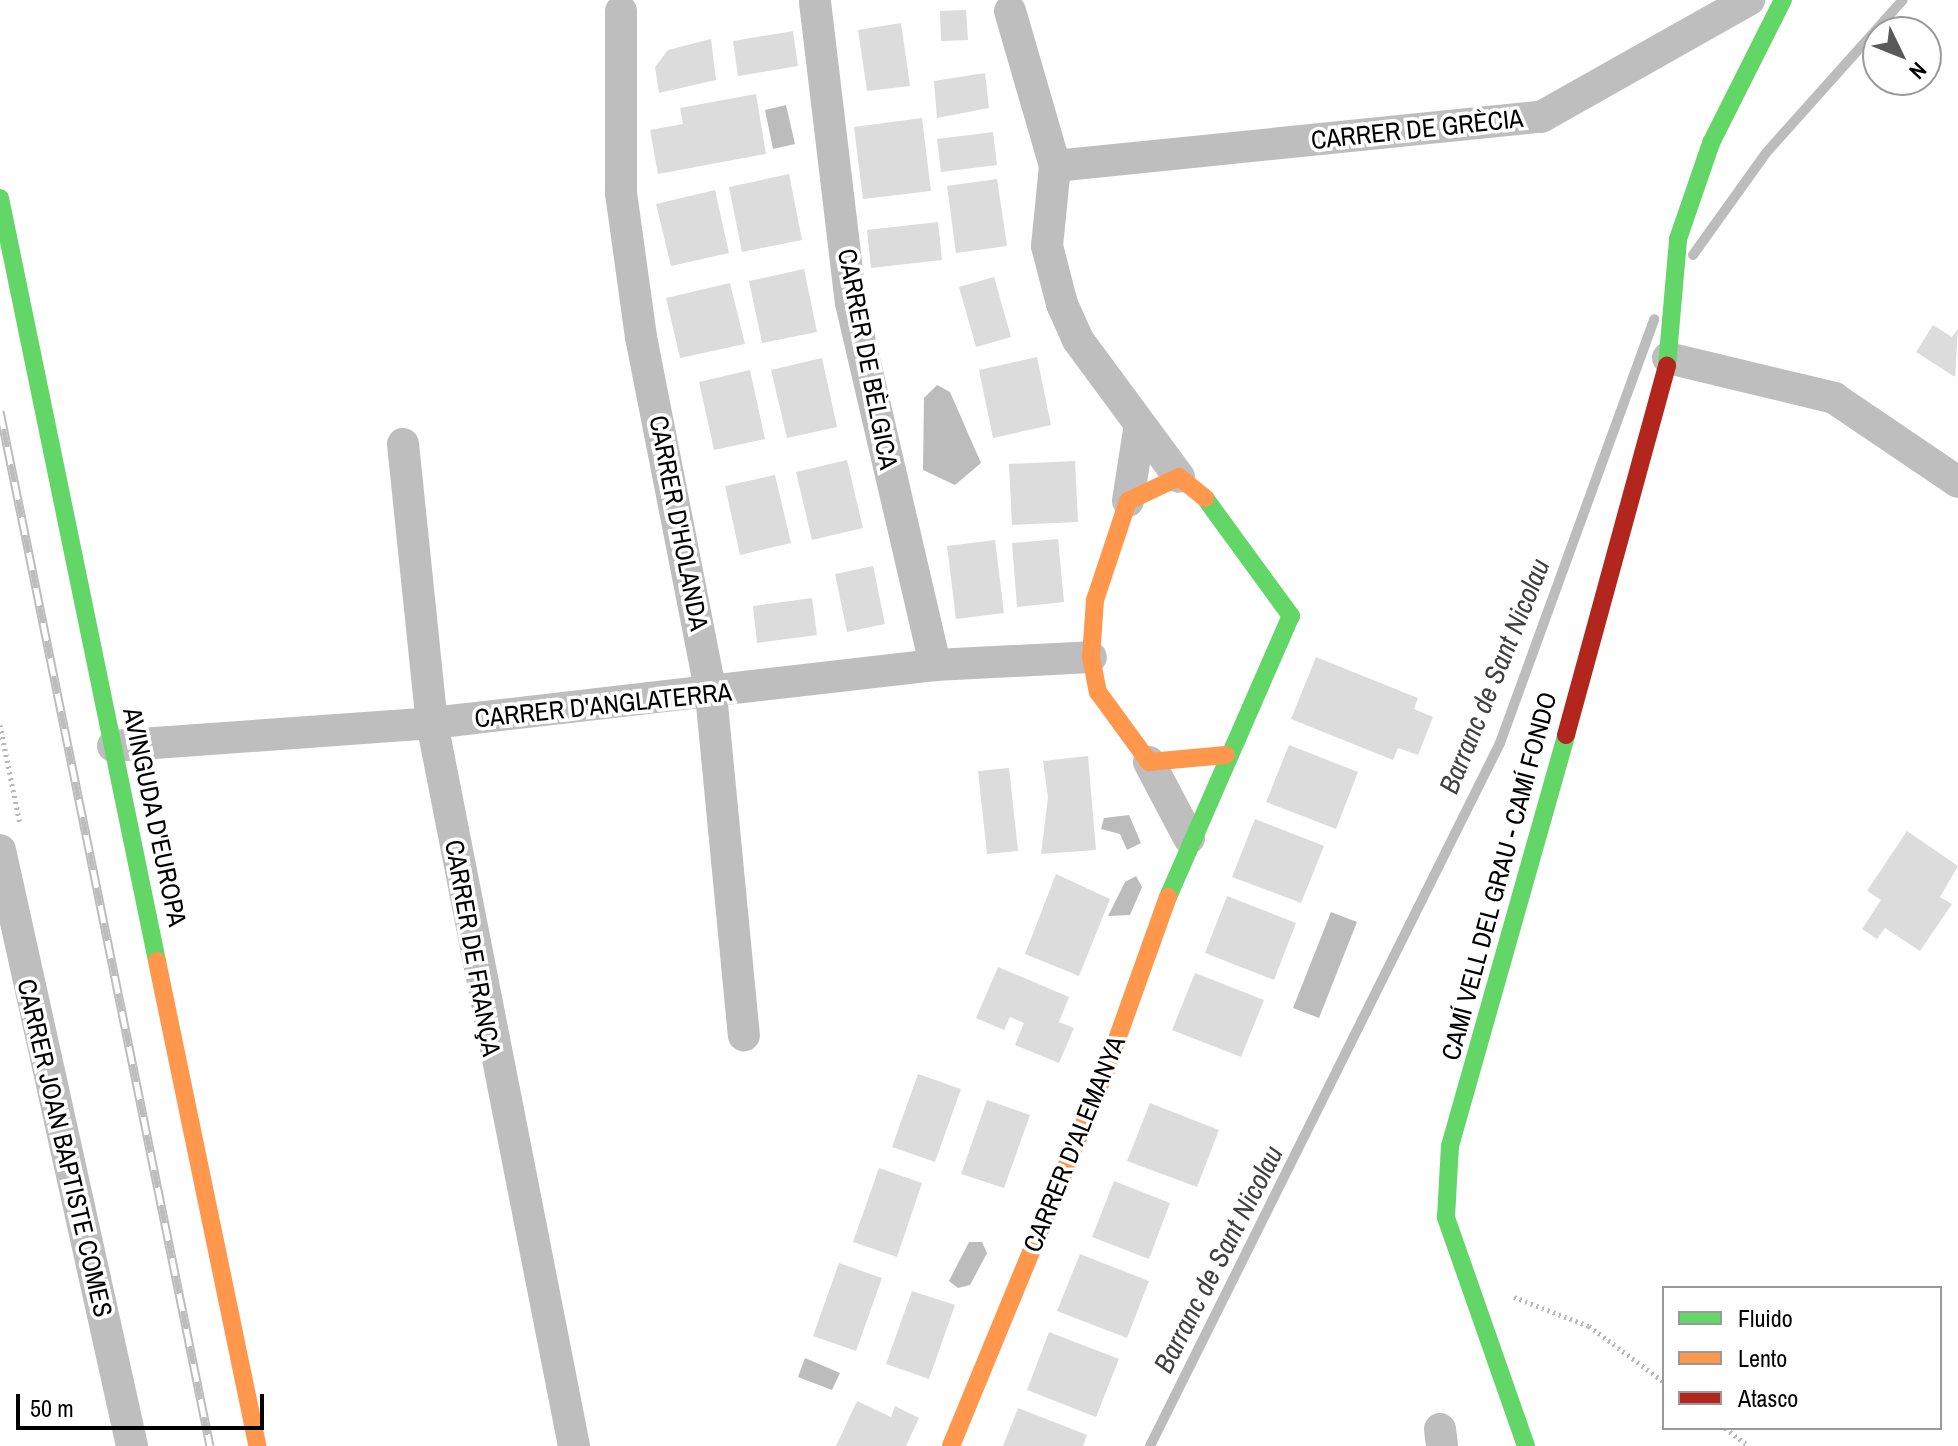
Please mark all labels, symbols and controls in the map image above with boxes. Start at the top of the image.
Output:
north arrow [1862,16,1942,96]
text: N [1903,56,1934,86]
street label: CARRER DE GRÈCIA [1309,102,1525,156]
street label: CARRER DE BÈLGICA [831,246,905,472]
street label: CARRER D'HOLANDA [643,413,715,633]
water label: Barranc de Sant Nicolau [1432,554,1556,798]
street label: CARRER D'ANGLATERRA [473,676,733,734]
street label: CAMÍ VELL DEL GRAU - CAMÍ FONDO [1435,688,1563,1064]
street label: AVINGUDA D'EUROPA [116,704,194,930]
street label: CARRER DE FRANÇA [439,837,507,1059]
street label: CARRER JOAN BAPTISTE COMES [11,976,119,1320]
street label: CARRER D'ALEMANYA [1016,1032,1132,1256]
water label: Barranc de Sant Nicolau [1146,1140,1290,1378]
legend [1662,1286,1942,1430]
text: Fluido [1738,1302,1793,1334]
text: Lento [1738,1342,1787,1374]
scale bar [20,1378,268,1428]
text: Atasco [1738,1382,1798,1414]
text: 50 m [30,1392,74,1424]

